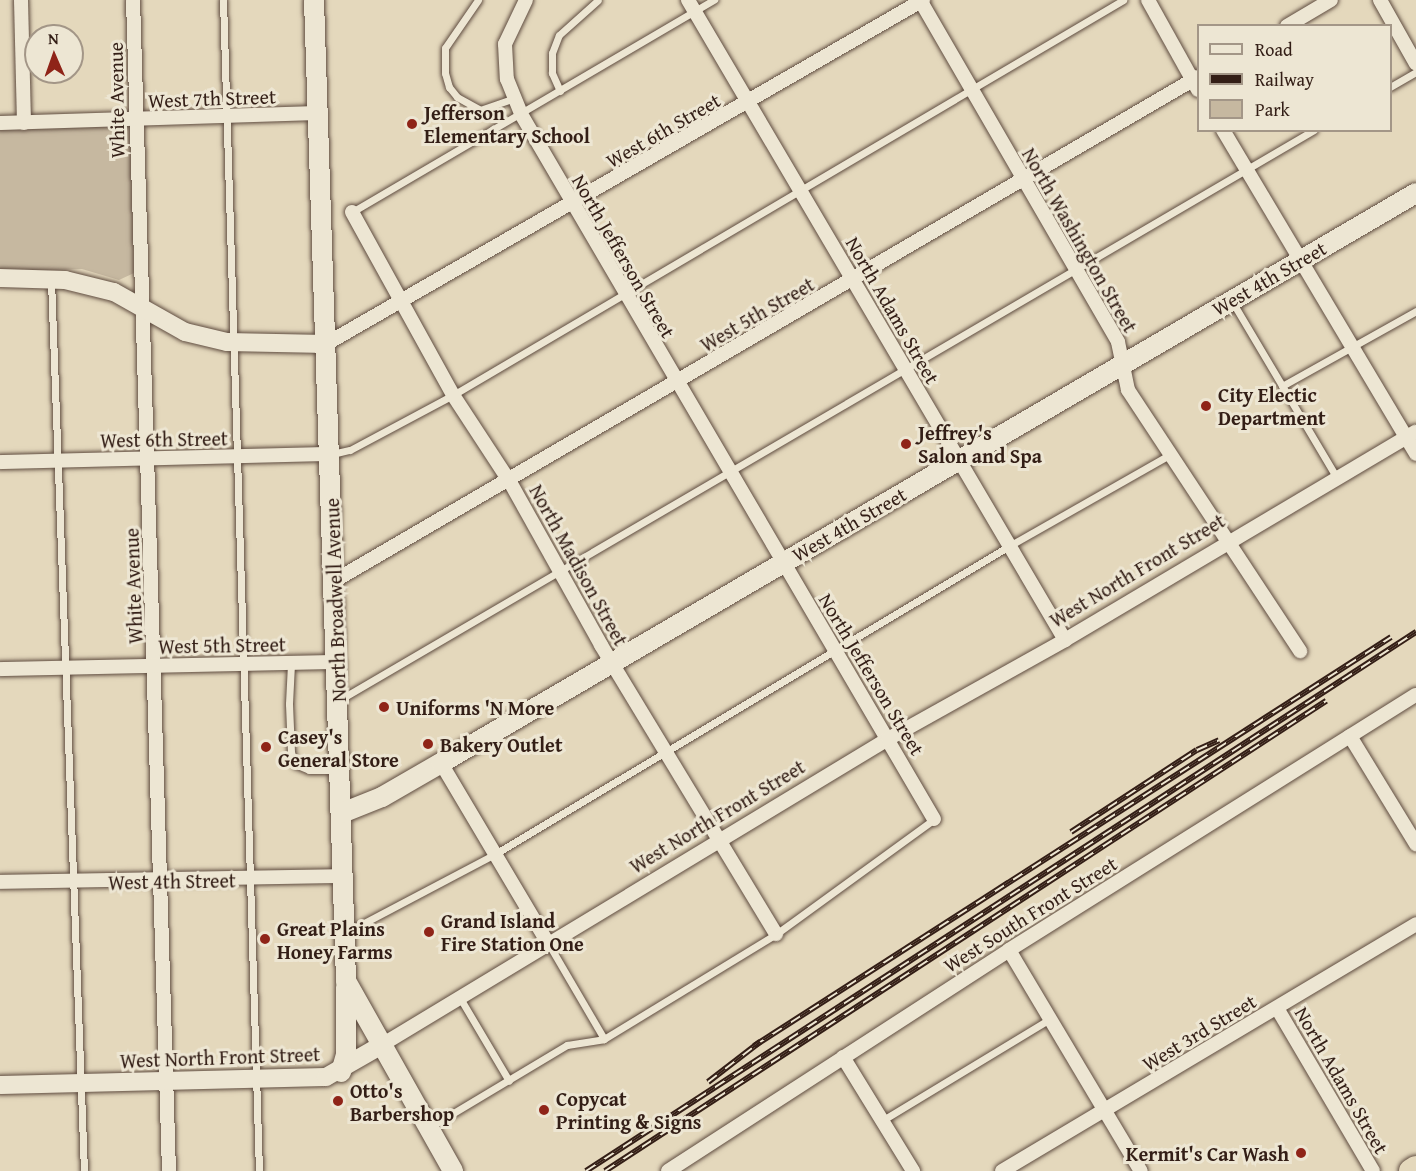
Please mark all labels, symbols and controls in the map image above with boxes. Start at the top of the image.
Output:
north arrow [24,24,84,84]
legend [1197,24,1392,132]
text: N [48,26,59,50]
text: Road [1255,36,1293,63]
street label: White Avenue [103,42,129,158]
text: Railway [1255,66,1314,93]
street label: West 7th Street [148,84,276,112]
street label: West 6th Street [602,88,724,172]
text: Park [1255,96,1290,123]
place label: Jefferson Elementary School [424,100,590,147]
marker: Jefferson Elementary School [405,117,419,131]
street label: North Washington Street [1017,143,1143,337]
street label: North Jefferson Street [567,170,681,342]
street label: North Adams Street [841,232,945,388]
street label: West 4th Street [1208,236,1330,320]
street label: West 5th Street [696,272,818,356]
place label: City Electic Department [1218,382,1326,429]
marker: City Electic Department [1199,399,1213,413]
place label: Jeffrey's Salon and Spa [918,420,1042,467]
street label: West 6th Street [100,426,228,452]
marker: Jeffrey's Salon and Spa [899,437,913,451]
street label: North Madison Street [525,480,633,650]
street label: West 4th Street [788,482,910,566]
street label: North Broadwell Avenue [319,498,351,702]
street label: West North Front Street [1045,508,1229,632]
street label: White Avenue [119,528,147,644]
street label: North Jefferson Street [814,589,930,759]
street label: West 5th Street [158,632,286,658]
place label: Uniforms 'N More [396,695,554,719]
marker: Uniforms 'N More [377,700,391,714]
place label: Casey's General Store [278,724,399,771]
place label: Bakery Outlet [440,732,562,756]
marker: Bakery Outlet [421,737,435,751]
marker: Casey's General Store [259,740,273,754]
street label: West North Front Street [625,754,809,878]
street label: West South Front Street [939,851,1121,977]
street label: West 4th Street [108,868,236,894]
place label: Grand Island Fire Station One [441,909,584,956]
place label: Great Plains Honey Farms [277,916,393,963]
marker: Grand Island Fire Station One [422,925,436,939]
marker: Great Plains Honey Farms [258,932,272,946]
street label: West 3rd Street [1138,989,1260,1075]
street label: North Adams Street [1290,1002,1394,1158]
street label: West North Front Street [119,1042,321,1072]
place label: Otto's Barbershop [350,1078,454,1125]
place label: Copycat Printing & Signs [556,1086,701,1133]
marker: Otto's Barbershop [331,1094,345,1108]
marker: Copycat Printing & Signs [537,1103,551,1117]
place label: Kermit's Car Wash [1126,1141,1289,1165]
marker: Kermit's Car Wash [1294,1146,1308,1160]

